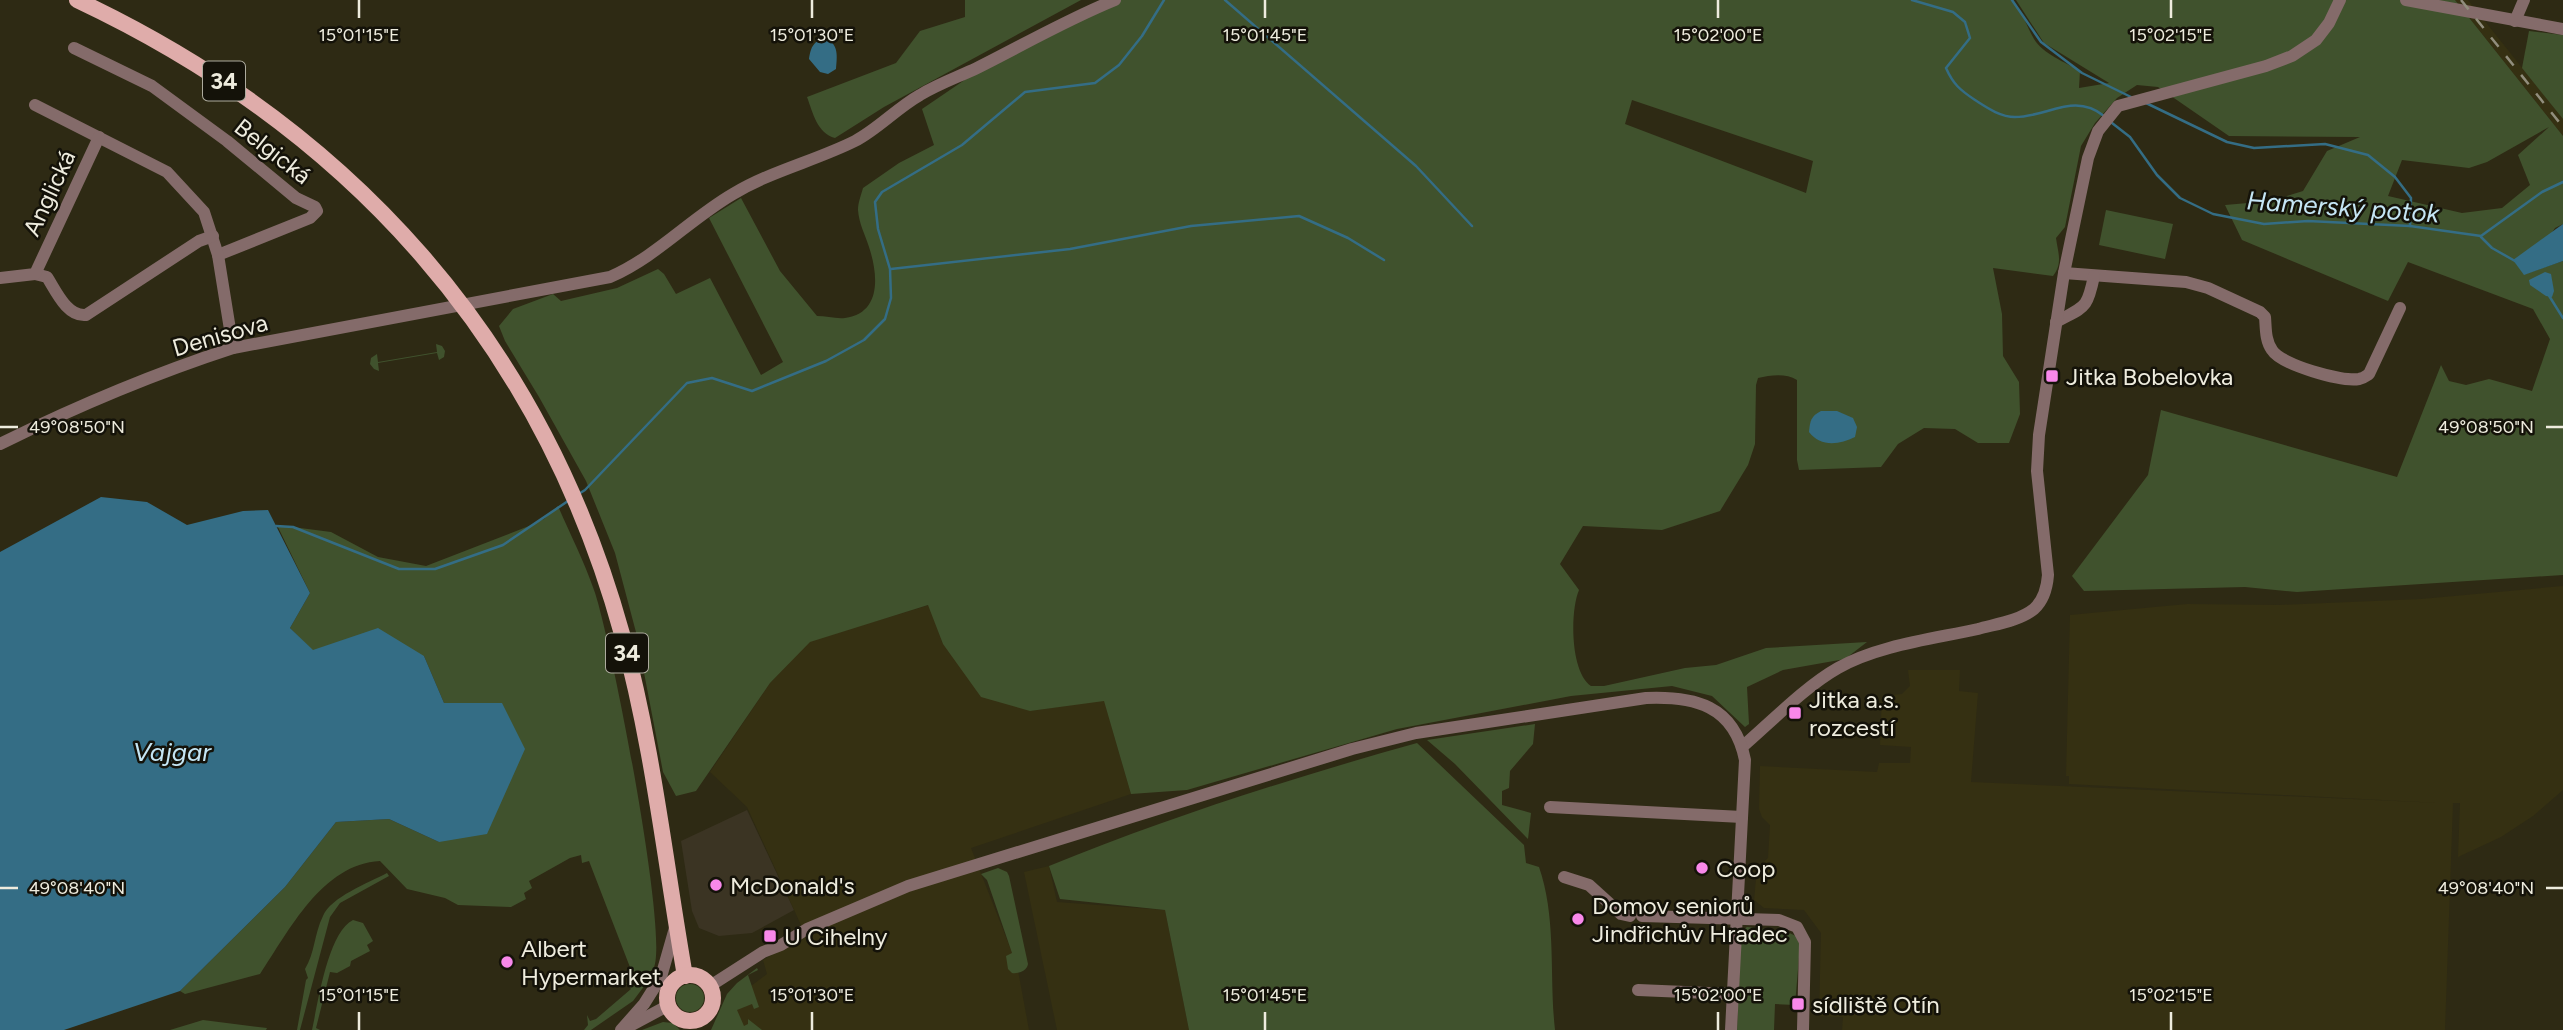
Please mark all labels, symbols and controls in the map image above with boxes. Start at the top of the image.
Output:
text: 15°01'15"E [318,24,400,46]
text: 15°01'30"E [770,24,854,46]
text: 15°01'45"E [1223,24,1307,46]
text: 15°02'00"E [1673,24,1763,46]
text: 15°02'15"E [2129,24,2213,46]
road number: 34 [203,61,245,100]
street label: Belgická [229,112,317,190]
street label: Anglická [17,146,81,240]
water label: Hamerský potok [2246,184,2442,230]
street label: Denisova [169,308,271,362]
place label: Jitka Bobelovka [2066,362,2233,391]
marker: Jitka Bobelovka [2044,368,2060,384]
text: 49°08'50"N [29,416,125,438]
text: 49°08'50"N [2438,416,2534,438]
road number: 34 [606,634,648,673]
place label: Jitka a.s. rozcestí [1809,685,1899,742]
marker: Jitka a.s. rozcestí [1787,705,1803,721]
water label: Vajgar [133,736,212,768]
place label: Coop [1716,854,1775,883]
marker: Coop [1694,860,1710,876]
place label: McDonald's [730,871,855,900]
text: 49°08'40"N [29,877,125,899]
marker: McDonald's [708,877,724,893]
text: 49°08'40"N [2438,877,2534,899]
place label: Domov seniorů Jindřichův Hradec [1592,891,1788,948]
marker: Domov seniorů Jindřichův Hradec [1570,911,1586,927]
place label: U Cihelny [784,922,888,951]
marker: U Cihelny [762,928,778,944]
place label: Albert Hypermarket [521,934,661,991]
marker: Albert Hypermarket [499,954,515,970]
text: 15°01'15"E [318,984,400,1006]
text: 15°01'30"E [770,984,854,1006]
text: 15°01'45"E [1223,984,1307,1006]
text: 15°02'00"E [1673,984,1763,1006]
text: 15°02'15"E [2129,984,2213,1006]
place label: sídliště Otín [1812,990,1940,1019]
marker: sídliště Otín [1790,996,1806,1012]

